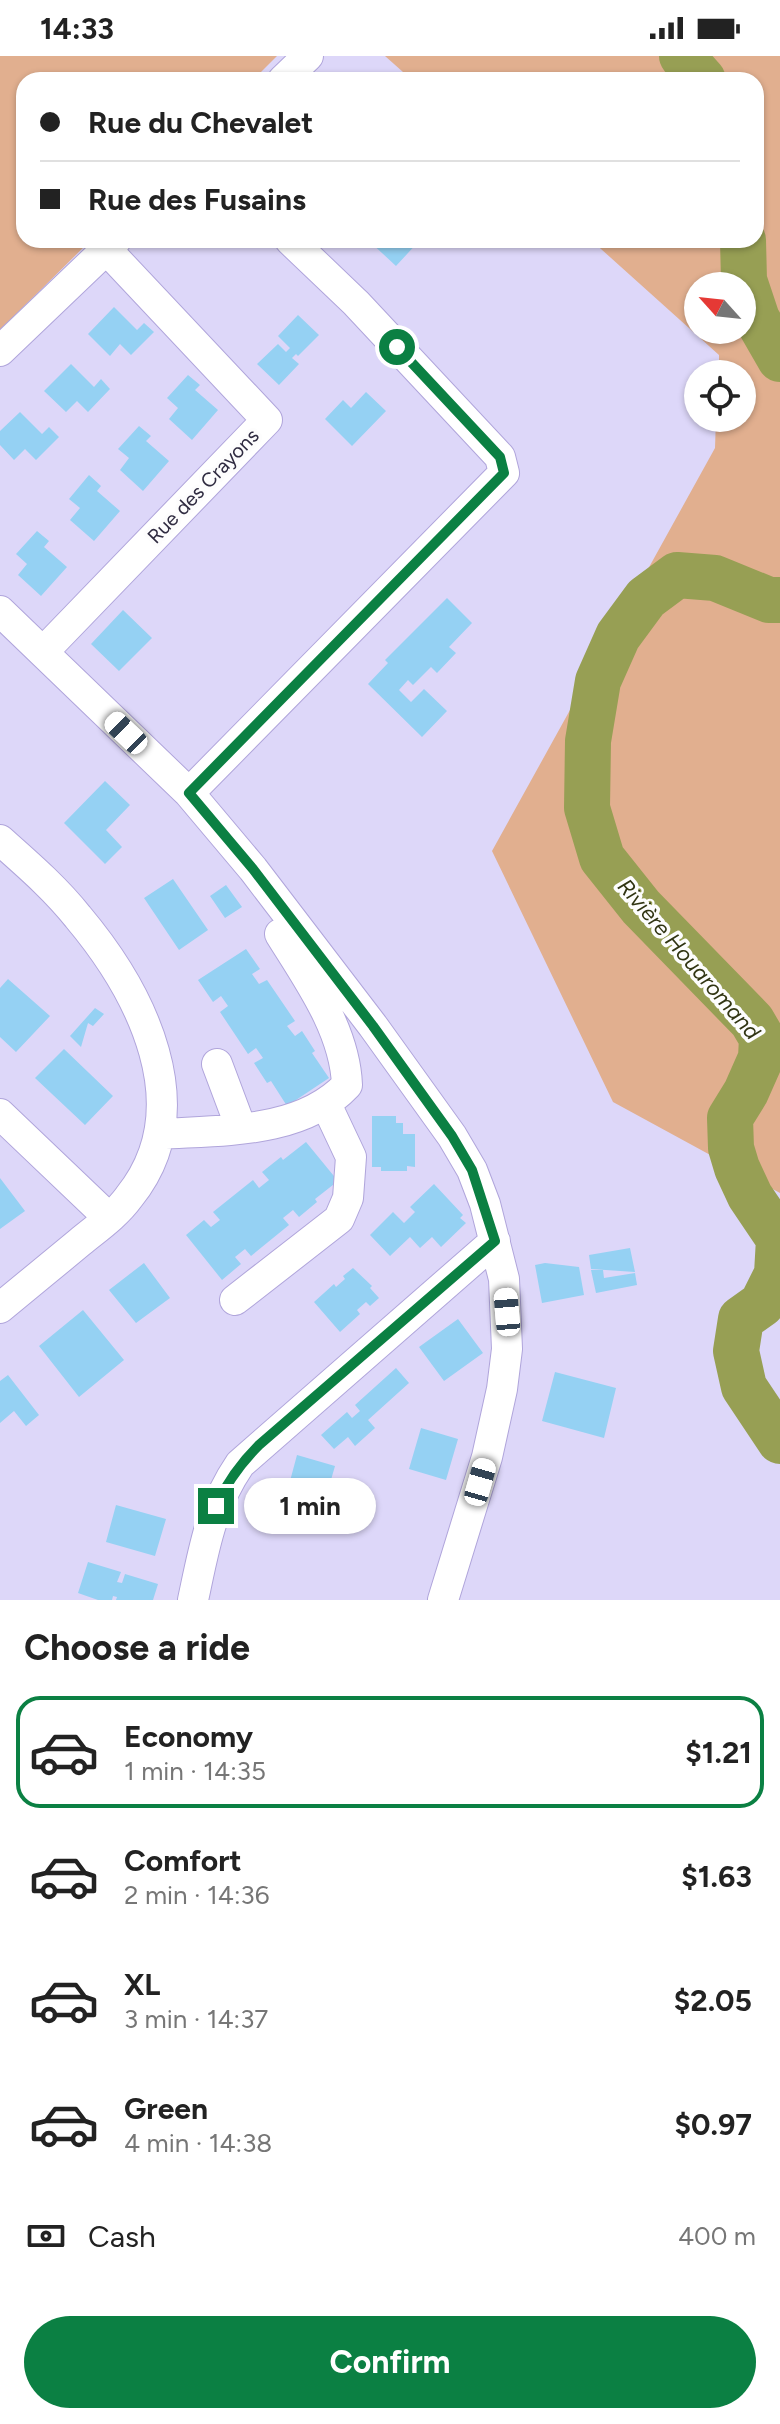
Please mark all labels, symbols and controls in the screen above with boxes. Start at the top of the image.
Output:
text: 14:33 [40,10,114,47]
text: Rue du Chevalet [88,104,313,141]
text: Rue des Fusains [88,181,306,218]
north arrow [684,272,756,344]
map controls [684,272,756,432]
route start [379,329,415,365]
button: locate [684,360,756,432]
street label: Rue des Crayons [142,424,264,548]
car [100,708,152,758]
water label: Rivière Houaromand [612,873,767,1046]
car [493,1287,521,1337]
car [462,1456,498,1508]
callout: 1 min [244,1478,376,1534]
route end [198,1488,234,1524]
text: 1 min [279,1490,341,1522]
text: Choose a ride [24,1626,250,1669]
icon: car [28,1716,100,1788]
text: Economy [124,1718,253,1755]
text: $1.21 [685,1734,752,1771]
text: 1 min · 14:35 [124,1755,266,1787]
icon: car [28,1840,100,1912]
text: Comfort [124,1842,242,1879]
text: $1.63 [681,1858,752,1895]
text: 2 min · 14:36 [124,1879,269,1911]
icon: car [28,1964,100,2036]
text: XL [124,1966,160,2003]
text: $2.05 [674,1982,752,2019]
text: 3 min · 14:37 [124,2003,268,2035]
icon: car [28,2088,100,2160]
text: Green [124,2090,208,2127]
text: $0.97 [674,2106,752,2143]
text: 4 min · 14:38 [124,2127,272,2159]
icon: cash [24,2214,68,2258]
text: Cash [88,2218,156,2255]
text: 400 m [678,2220,756,2252]
button: Confirm [24,2316,756,2408]

